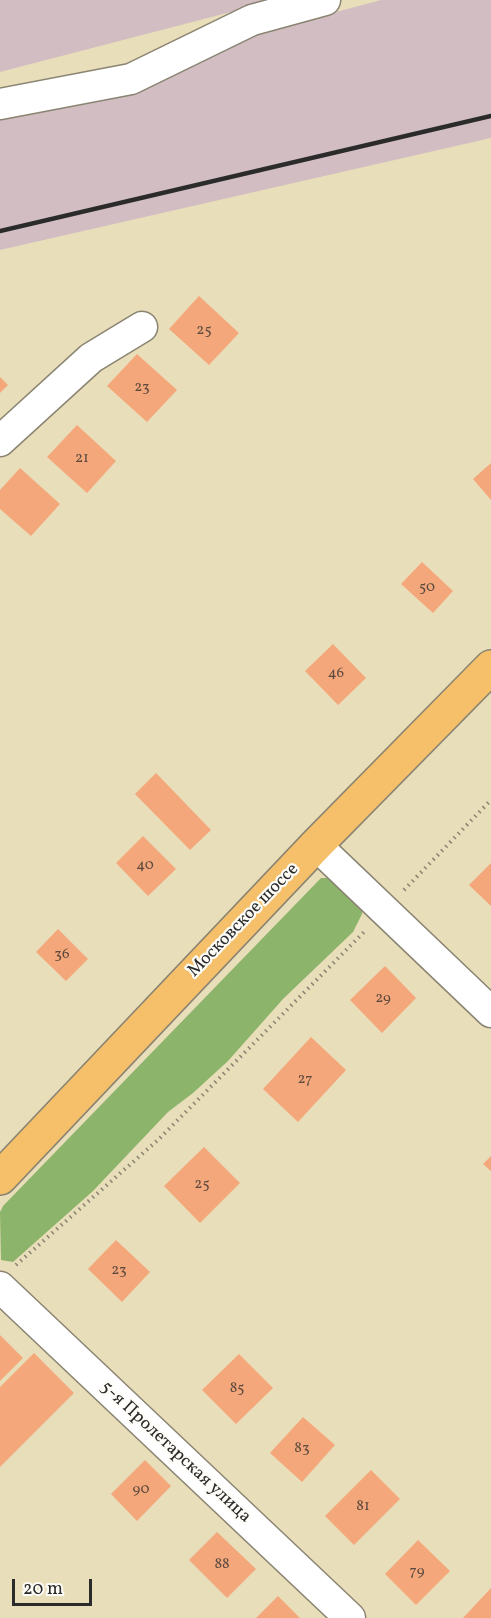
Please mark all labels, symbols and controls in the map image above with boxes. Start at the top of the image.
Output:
house number: 25 [196,322,212,340]
house number: 23 [134,379,150,397]
house number: 21 [75,450,89,468]
house number: 50 [419,579,435,597]
house number: 46 [328,665,344,683]
house number: 40 [136,857,154,875]
street label: Московское шоссе [184,859,304,983]
house number: 36 [54,946,70,964]
house number: 29 [375,990,391,1008]
house number: 27 [298,1071,312,1089]
house number: 25 [194,1176,210,1194]
house number: 23 [111,1262,127,1280]
street label: 5-я Пролетарская улица [95,1378,255,1528]
house number: 85 [230,1380,244,1398]
house number: 83 [294,1440,310,1458]
house number: 90 [132,1481,150,1499]
house number: 81 [356,1498,370,1516]
house number: 88 [214,1556,230,1574]
house number: 79 [410,1563,424,1581]
scale bar [15,1567,94,1605]
text: 20 m [23,1577,63,1602]

